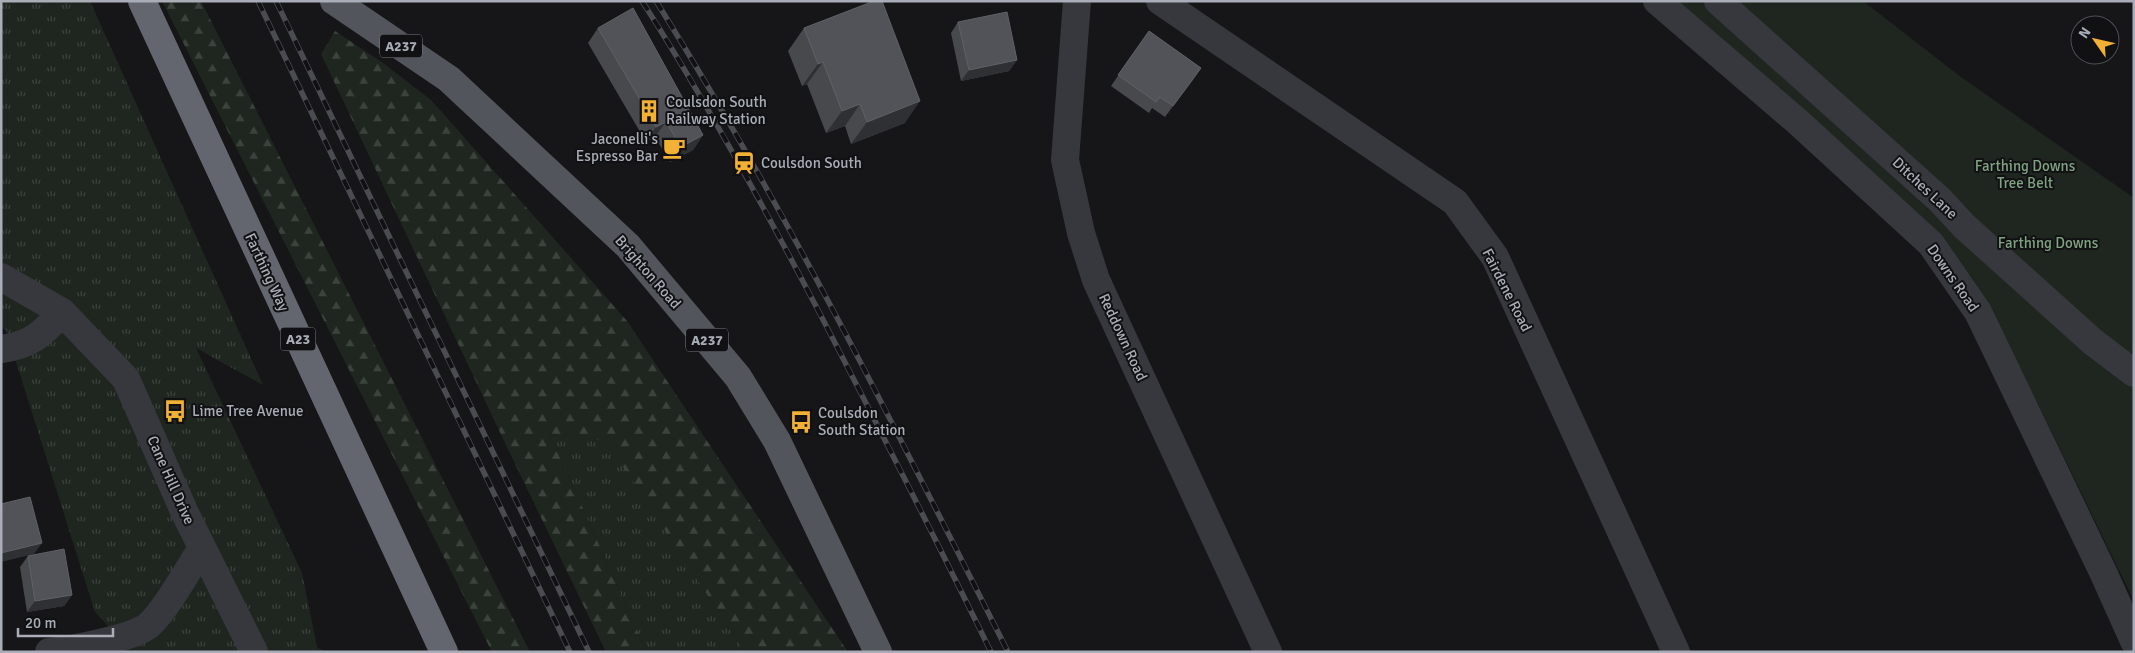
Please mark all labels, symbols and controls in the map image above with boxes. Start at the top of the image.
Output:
north arrow [2070,15,2120,65]
text: N [2075,24,2094,42]
road number: A237 [380,34,422,58]
place label: Coulsdon South Railway Station [666,93,767,128]
building icon: Coulsdon South Railway Station [636,98,662,124]
place label: Jaconelli's Espresso Bar [576,130,658,165]
cafe icon: Jaconelli's Espresso Bar [661,135,687,161]
station icon: Coulsdon South [731,150,757,176]
street label: Ditches Lane [1889,153,1961,223]
place label: Coulsdon South [761,154,862,172]
park label: Farthing Downs Tree Belt [1975,157,2076,192]
street label: Farthing Way [241,230,293,314]
street label: Brighton Road [611,232,685,312]
park label: Farthing Downs [1998,234,2099,252]
street label: Downs Road [1923,241,1983,315]
street label: Fairdene Road [1478,245,1536,335]
street label: Reddown Road [1095,290,1151,384]
road number: A23 [280,328,316,350]
road number: A237 [686,328,728,352]
bus stop icon: Lime Tree Avenue [162,398,188,424]
place label: Lime Tree Avenue [192,402,304,420]
place label: Coulsdon South Station [818,404,906,439]
bus stop icon: Coulsdon South Station [788,409,814,435]
street label: Cane Hill Drive [143,433,199,527]
scale bar [18,606,112,638]
text: 20 m [25,614,56,632]

